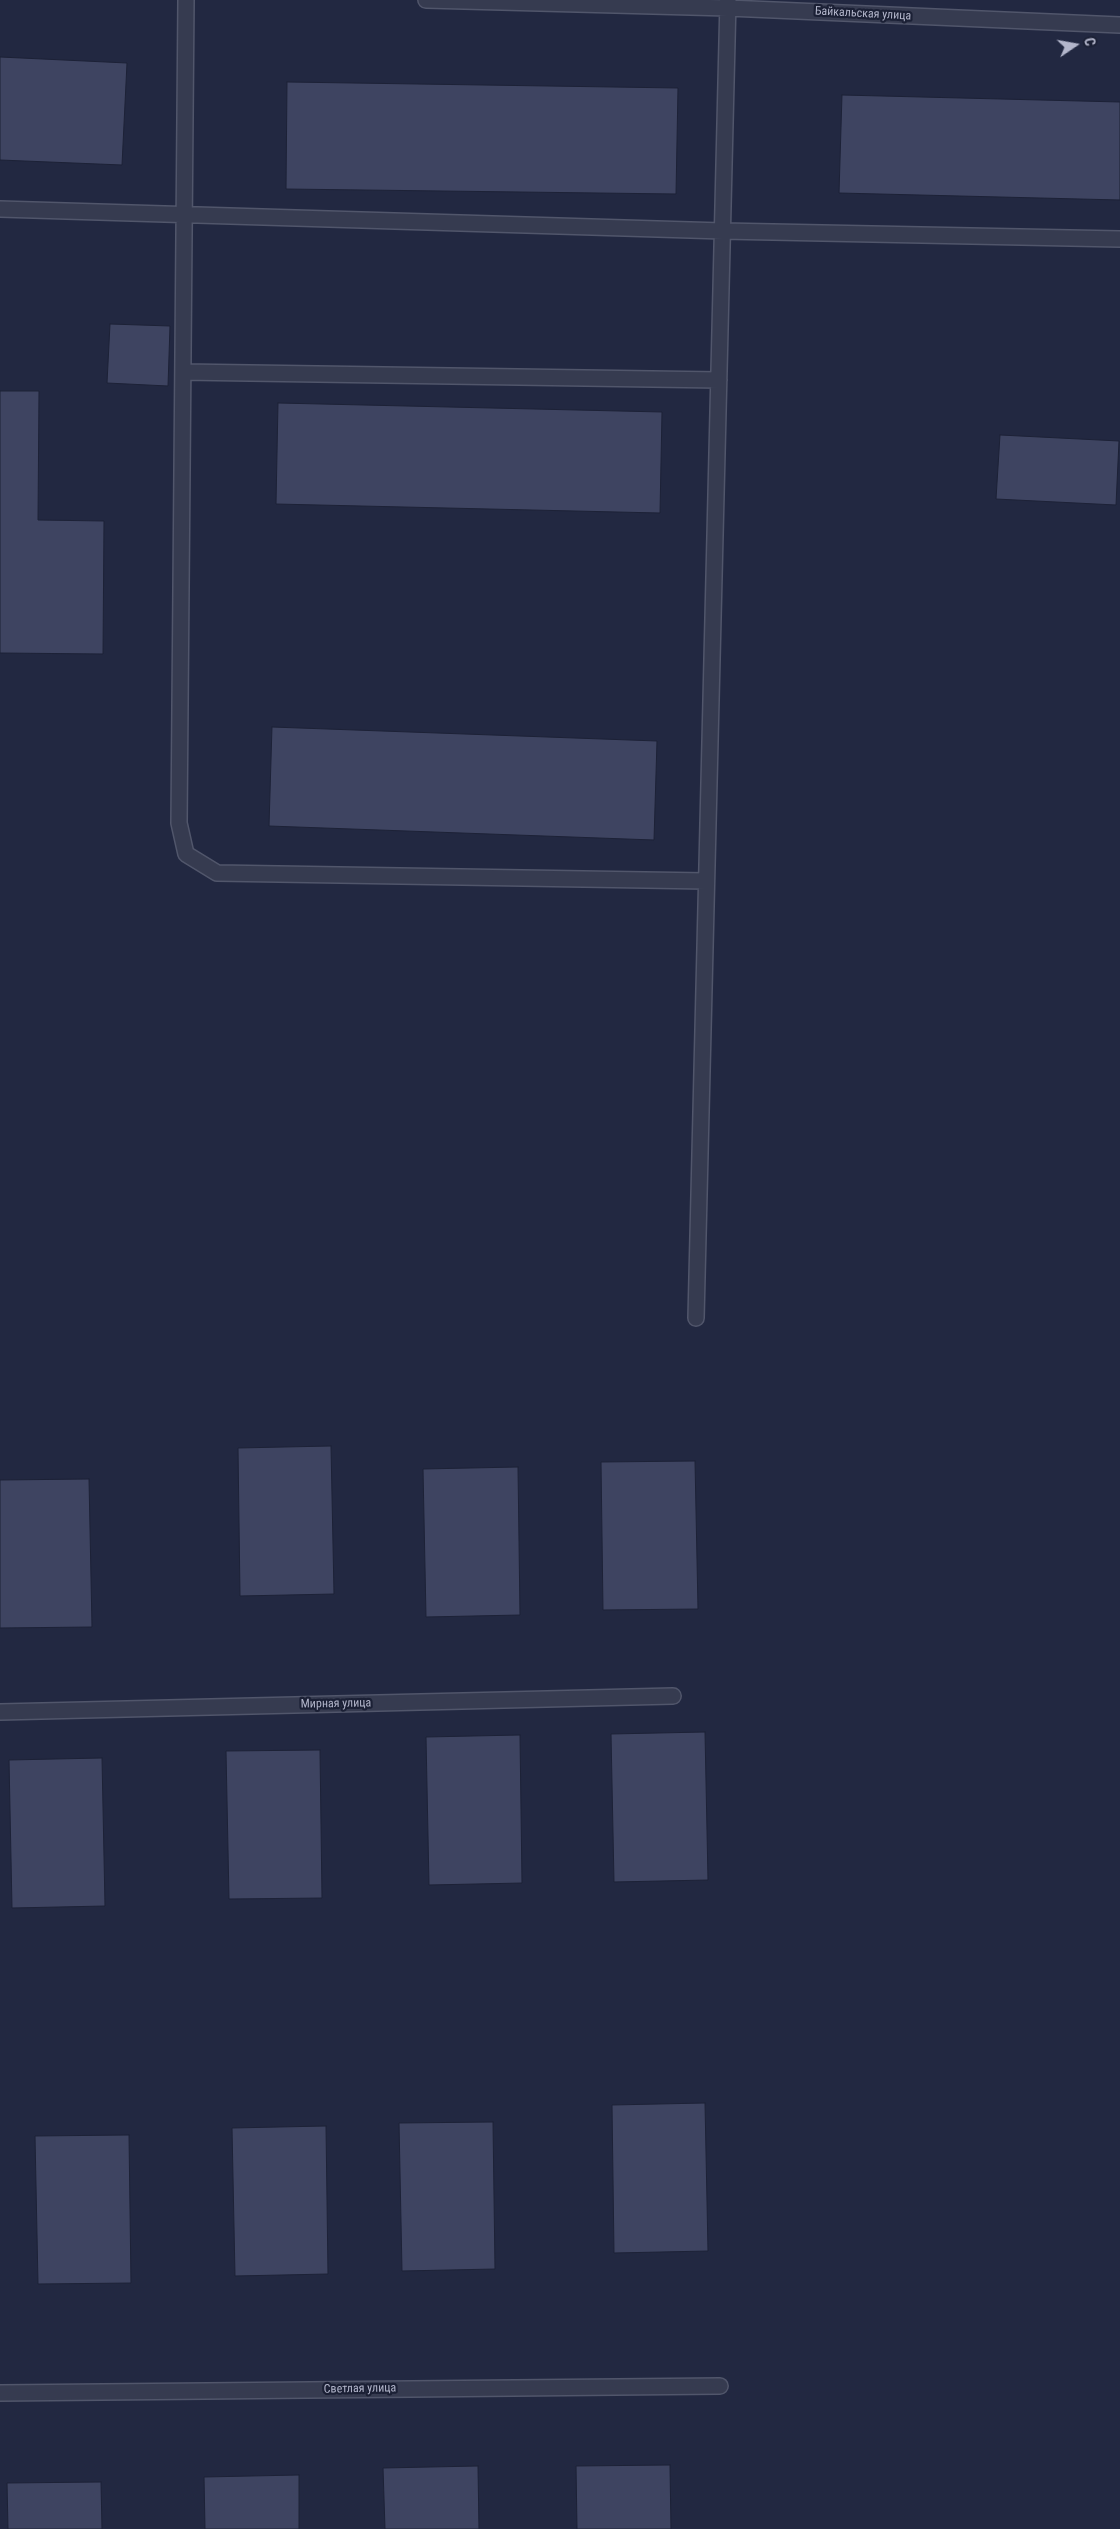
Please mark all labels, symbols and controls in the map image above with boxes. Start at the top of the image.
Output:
street label: Байкальская улица [814,4,912,24]
north arrow [1050,20,1100,70]
text: С [1081,36,1098,47]
street label: Мирная улица [301,1696,371,1712]
street label: Светлая улица [324,2381,396,2397]

